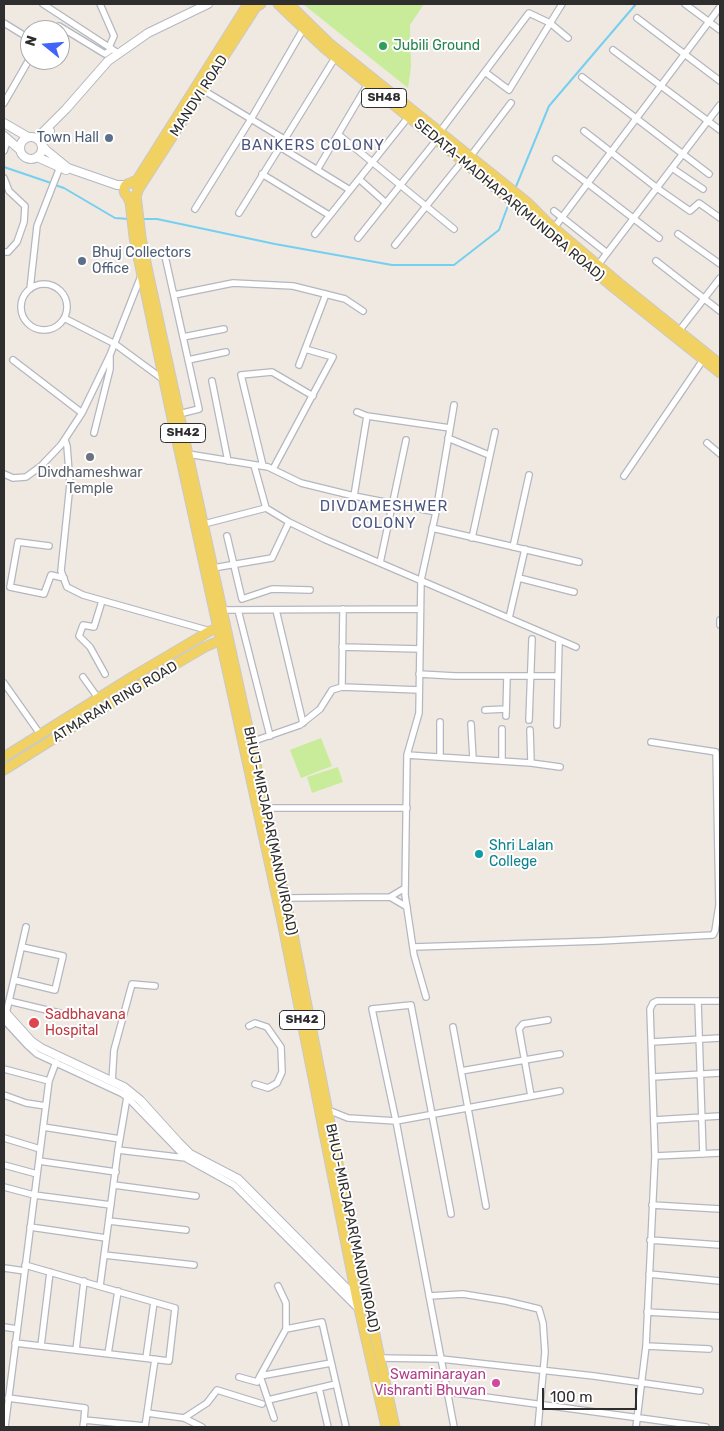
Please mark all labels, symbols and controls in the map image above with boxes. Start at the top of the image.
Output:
north arrow [20,20,70,70]
text: N [22,33,41,48]
place label: Jubili Ground [393,38,480,54]
marker: Jubili Ground [377,40,389,52]
street label: MANDVI ROAD [166,52,232,140]
road number: SH48 [362,89,406,108]
street label: SEDATA-MADHAPAR(MUNDRA ROAD) [410,115,608,285]
place label: Town Hall [37,130,99,146]
marker: Town Hall [103,132,115,144]
district label: BANKERS COLONY [239,137,387,155]
place label: Bhuj Collectors Office [92,245,191,278]
marker: Bhuj Collectors Office [76,255,88,267]
road number: SH42 [160,423,206,442]
marker: Divdhameshwar Temple [84,451,96,463]
place label: Divdhameshwar Temple [37,465,143,498]
district label: DIVDAMESHWER COLONY [318,498,450,533]
street label: ATMARAM RING ROAD [49,658,181,746]
street label: BHUJ-MIRJAPAR(MANDVIROAD) [240,725,300,937]
place label: Shri Lalan College [489,838,554,870]
marker: Shri Lalan College [473,848,485,860]
place label: Sadbhavana Hospital [45,1007,126,1040]
road number: SH42 [280,1010,324,1030]
marker: Sadbhavana Hospital [27,1016,41,1030]
street label: BHUJ-MIRJAPAR(MANDVIROAD) [322,1122,382,1334]
place label: Swaminarayan Vishranti Bhuvan [374,1367,486,1400]
marker: Swaminarayan Vishranti Bhuvan [490,1377,502,1389]
scale bar [544,1378,639,1410]
text: 100 m [550,1388,592,1406]

